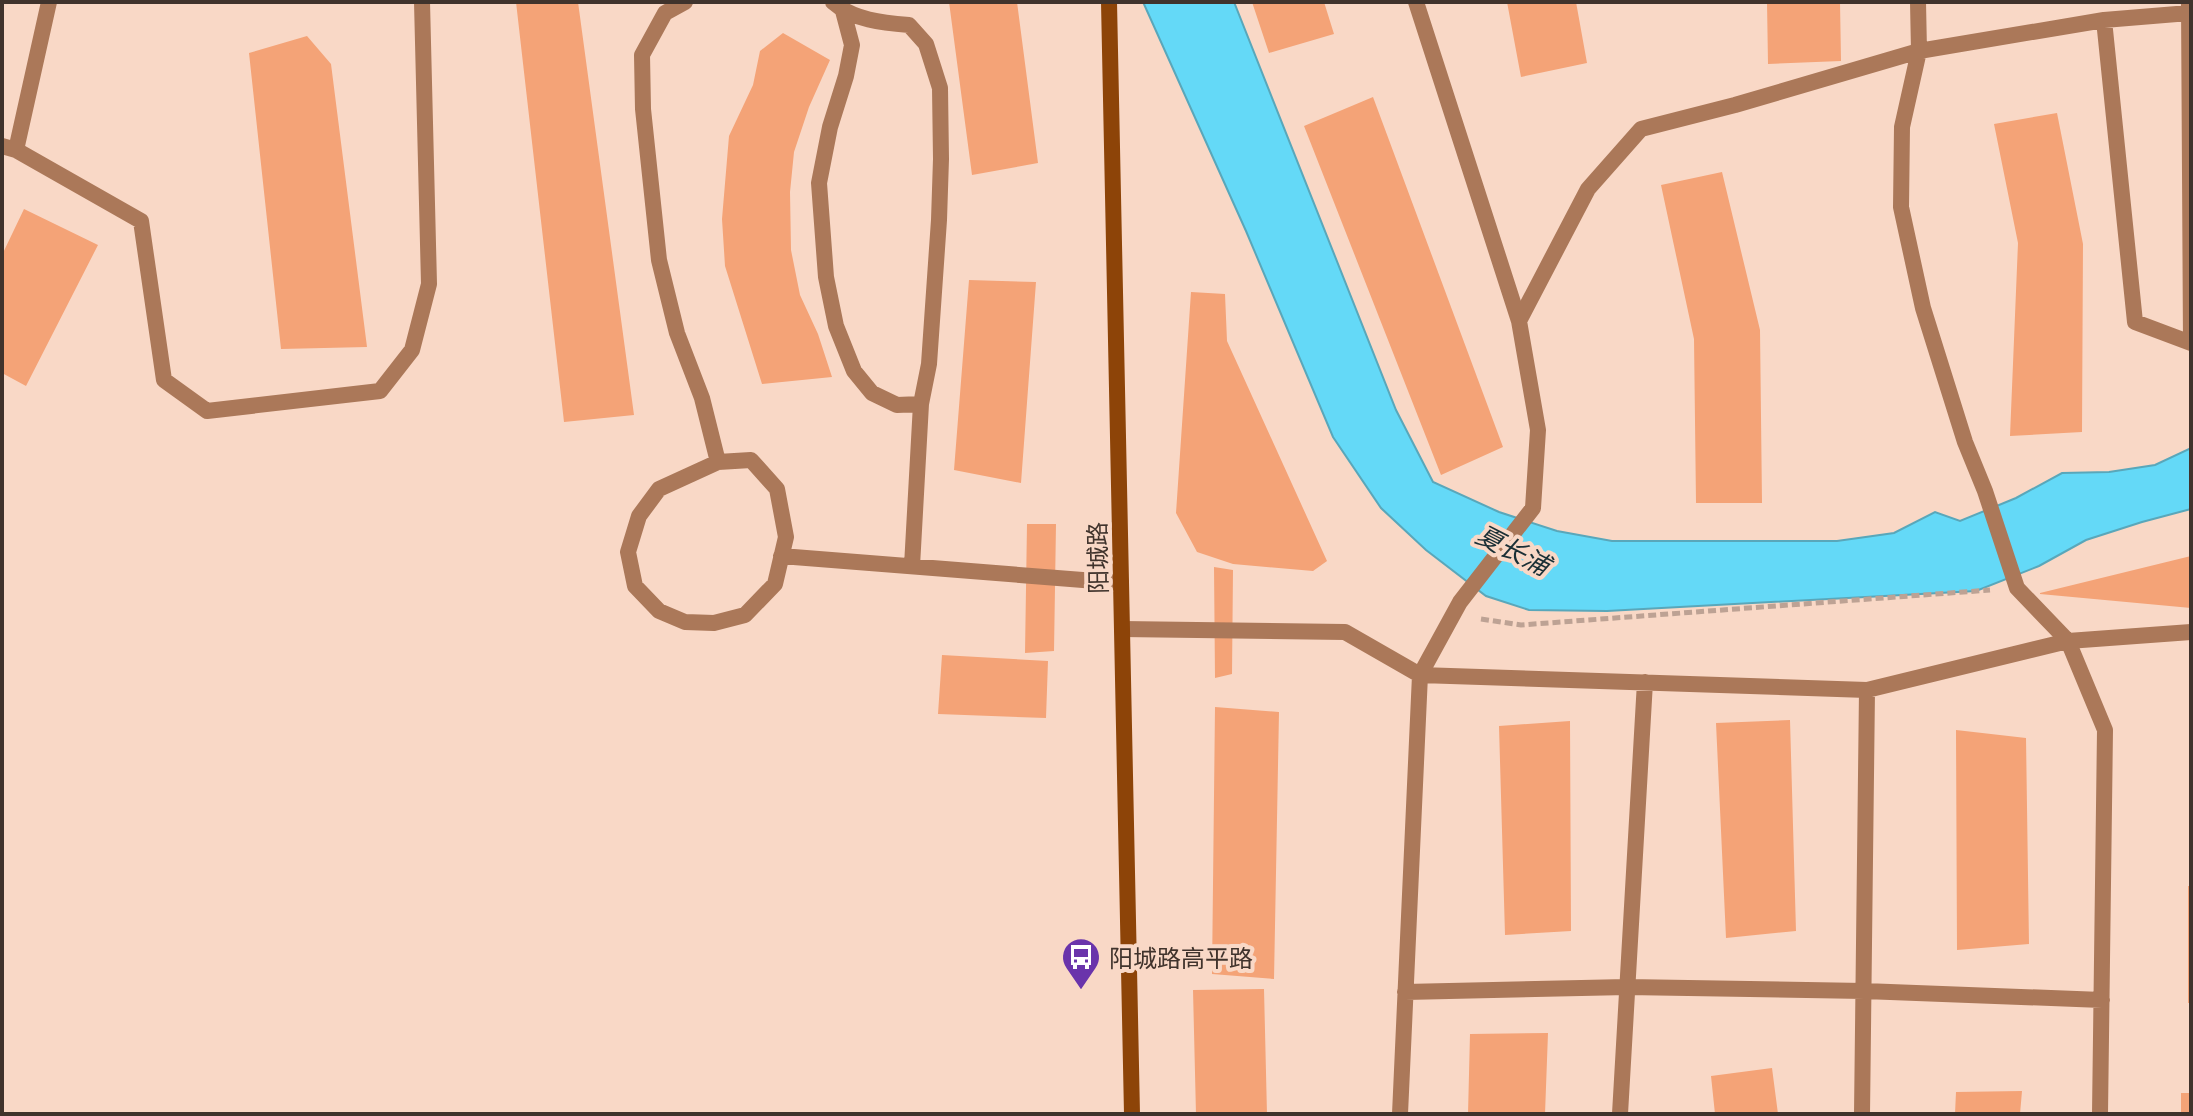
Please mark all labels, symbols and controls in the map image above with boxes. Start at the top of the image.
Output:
water label: 夏长浦 [1471,518,1558,583]
street label: 阳城路 [1082,522,1112,594]
bus stop icon: 阳城路高平路 [1060,936,1102,991]
place label: 阳城路高平路 [1109,943,1253,972]

